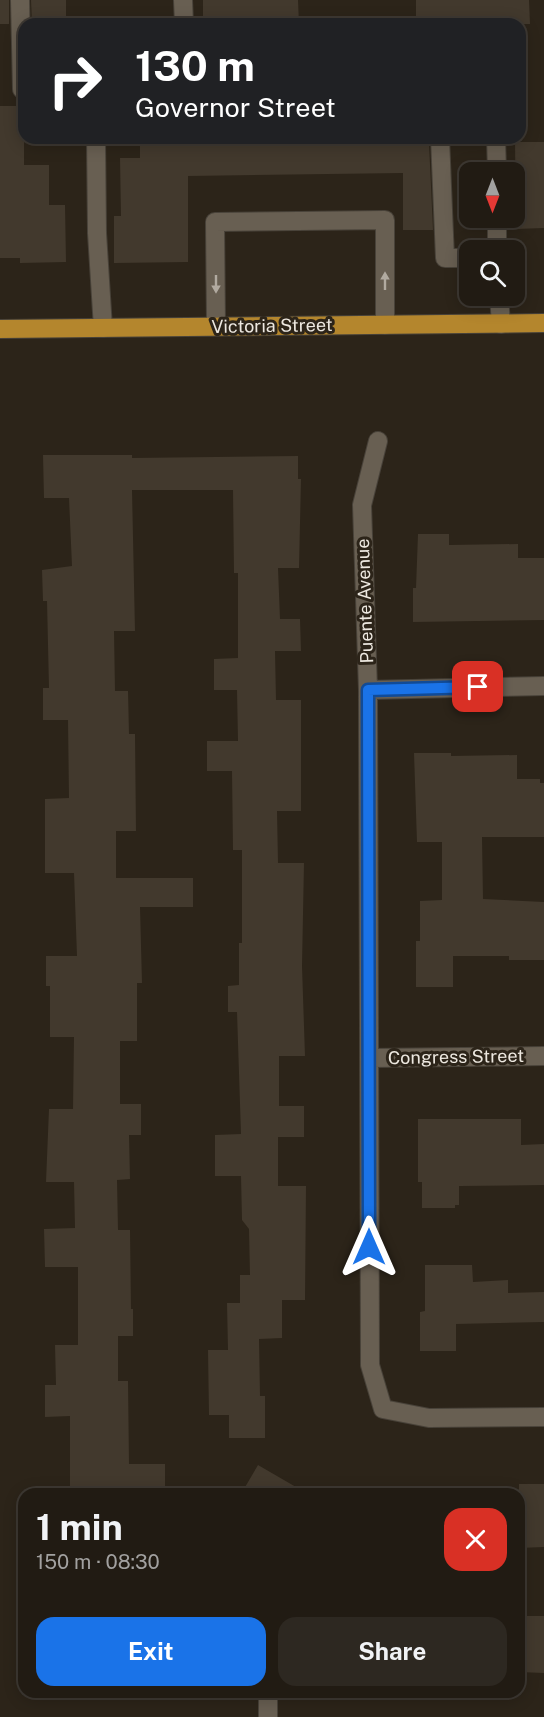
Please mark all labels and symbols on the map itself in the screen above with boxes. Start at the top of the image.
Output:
north arrow [459,162,525,228]
one-way arrow [380,271,390,290]
one-way arrow [211,274,221,293]
street label: Victoria Street [211,314,333,337]
street label: Puente Avenue [352,538,377,664]
pin [452,661,503,712]
street label: Congress Street [388,1045,524,1068]
position arrow [337,1215,401,1279]

